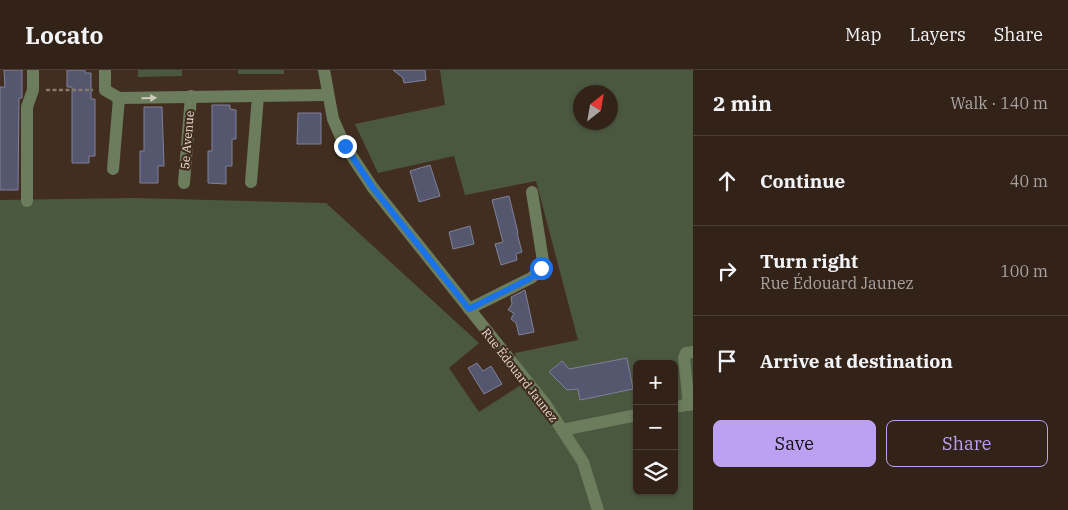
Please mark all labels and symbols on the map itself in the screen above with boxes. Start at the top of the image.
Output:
north arrow [573,85,618,130]
one-way arrow [141,93,157,101]
street label: 5e Avenue [177,110,197,170]
route end [334,135,357,158]
route start [530,257,553,280]
street label: Rue Édouard Jaunez [479,325,561,425]

